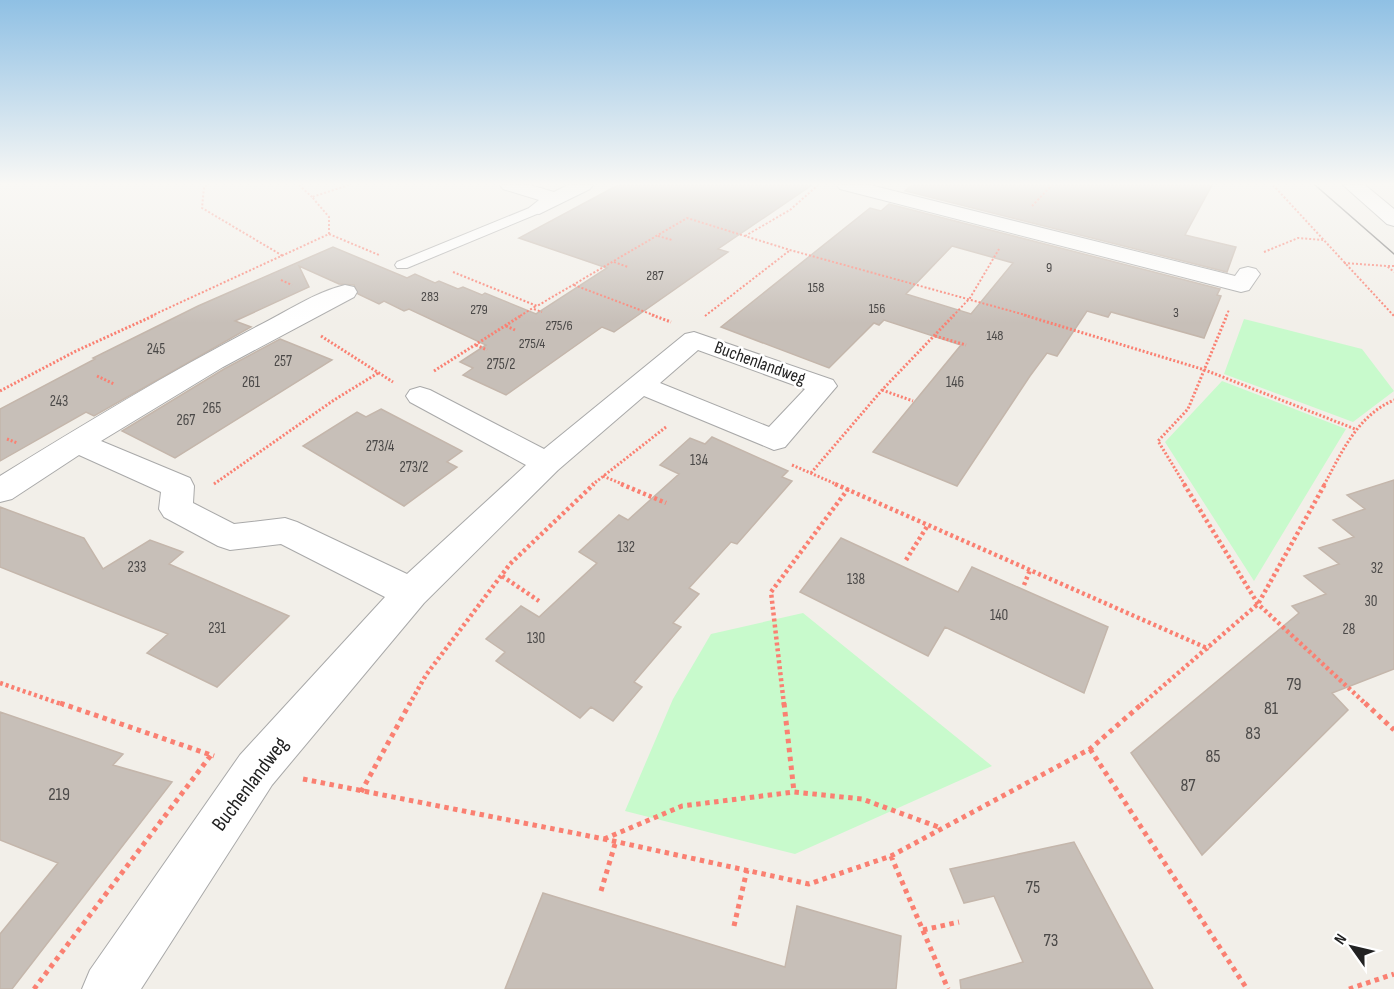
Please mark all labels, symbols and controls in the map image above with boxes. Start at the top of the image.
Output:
house number: 9 [1046,259,1052,276]
house number: 287 [646,267,664,284]
house number: 158 [808,279,824,296]
house number: 283 [421,288,439,305]
house number: 156 [869,300,885,317]
house number: 279 [470,301,488,318]
house number: 3 [1173,304,1179,321]
house number: 275/6 [545,317,573,334]
house number: 148 [987,327,1003,344]
house number: 275/4 [519,335,545,352]
street label: Buchenlandweg [712,337,808,389]
house number: 245 [147,340,165,359]
house number: 257 [274,352,292,371]
house number: 275/2 [487,355,515,374]
house number: 261 [242,373,261,392]
house number: 146 [946,373,964,392]
house number: 243 [50,392,68,411]
house number: 265 [203,399,221,418]
house number: 267 [177,411,195,430]
house number: 273/4 [366,437,394,456]
house number: 134 [690,451,708,470]
house number: 273/2 [399,458,429,477]
house number: 132 [617,538,635,557]
house number: 233 [128,558,146,577]
house number: 32 [1371,559,1383,578]
house number: 138 [847,570,865,589]
house number: 30 [1365,592,1377,611]
house number: 140 [990,606,1008,625]
house number: 231 [208,619,227,638]
house number: 28 [1343,620,1355,639]
house number: 130 [527,629,545,648]
house number: 79 [1286,674,1302,695]
house number: 81 [1264,698,1279,719]
house number: 83 [1245,723,1261,744]
street label: Buchenlandweg [207,732,293,836]
house number: 85 [1205,746,1221,767]
house number: 87 [1180,775,1196,796]
house number: 219 [48,784,70,805]
house number: 75 [1026,877,1040,898]
north arrow [1322,917,1382,977]
house number: 73 [1044,930,1058,951]
text: N [1331,931,1351,948]

